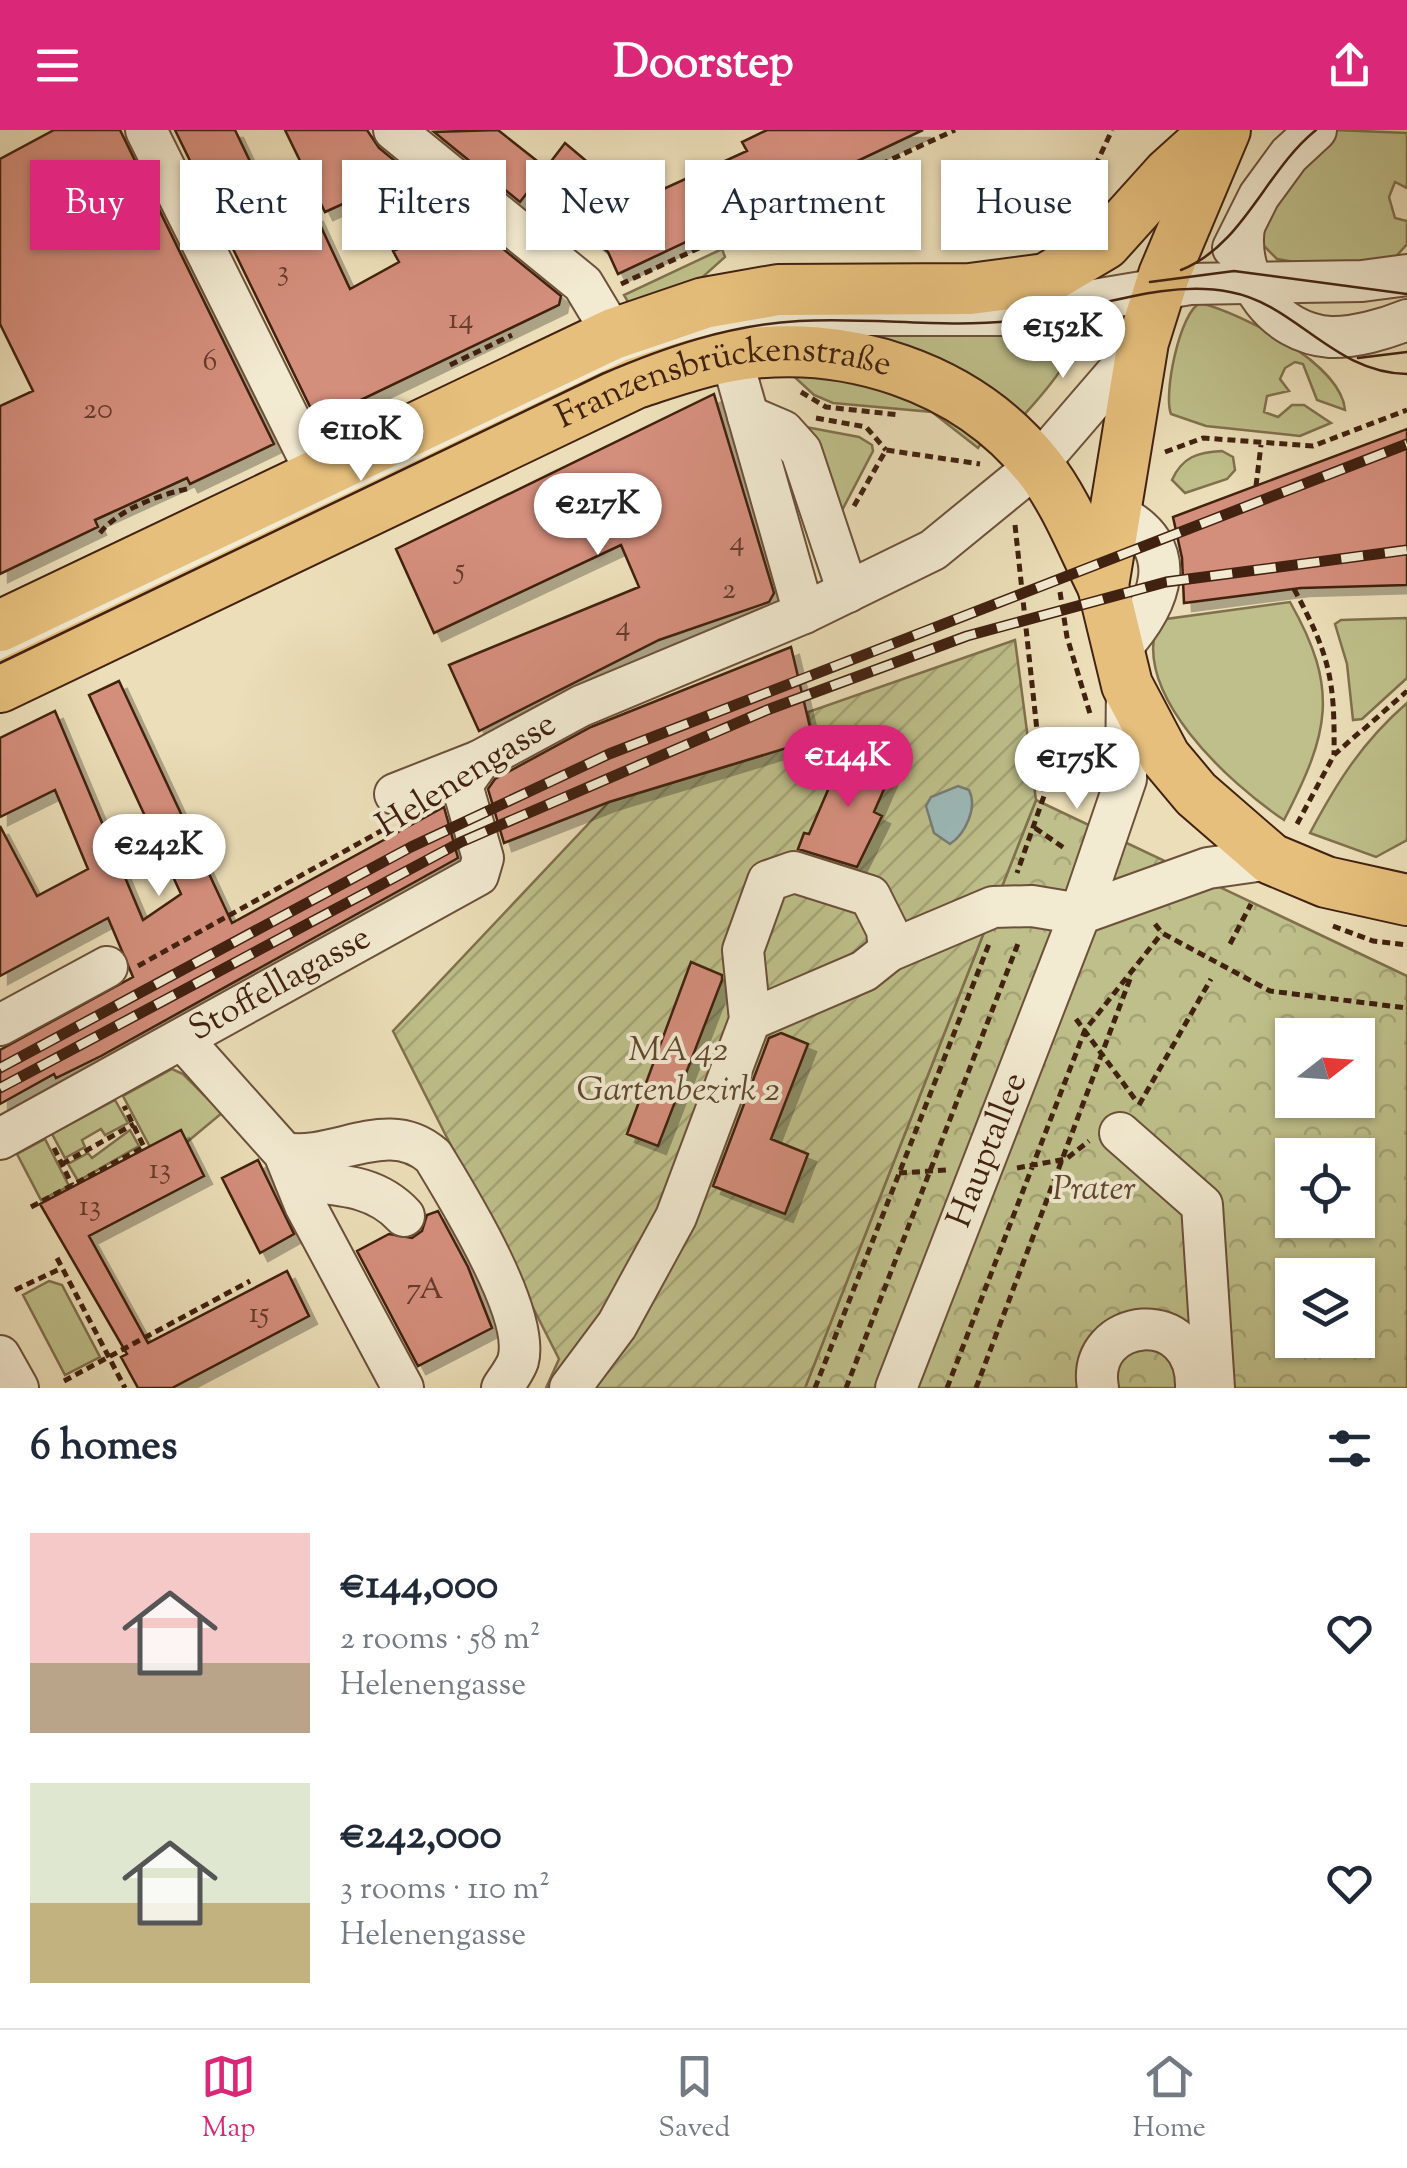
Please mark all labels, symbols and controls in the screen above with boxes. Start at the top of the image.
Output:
text: Doorstep [613,33,794,98]
icon: menu [30,38,85,93]
icon: share [1322,38,1377,93]
chip: Buy [30,160,160,250]
chip: Rent [180,160,322,250]
chip: Filters [342,160,506,250]
chip: New [526,160,665,250]
chip: Apartment [685,160,921,250]
chip: House [941,160,1108,250]
house number: 3 [277,251,289,294]
pin: €152K [993,296,1133,381]
house number: 14 [448,299,474,342]
text: €152K [1023,305,1103,351]
street label: Franzensbrückenstraße [548,326,897,443]
house number: 6 [203,341,217,384]
house number: 20 [83,389,113,432]
pin: €110K [291,399,431,484]
text: €110K [320,408,402,454]
pin: €217K [528,473,668,558]
text: €217K [556,482,640,528]
house number: 4 [729,521,745,564]
house number: 5 [453,549,465,592]
house number: 2 [722,569,736,612]
house number: 4 [615,606,631,649]
street label: Helenengasse [367,700,567,852]
pin: €144K [778,725,918,810]
pin: €175K [1007,727,1147,812]
text: €144K [805,734,891,780]
text: €175K [1037,736,1117,782]
pin: €242K [89,814,229,899]
text: €242K [115,823,203,869]
street label: Stoffellagasse [180,913,380,1055]
north arrow [1275,1018,1375,1118]
map controls [1275,1018,1375,1358]
park label: MA 42 Gartenbezirk 2 [576,1026,780,1117]
street label: Hauptallee [935,1065,1041,1235]
button: locate [1275,1138,1375,1238]
house number: 13 [149,1149,171,1192]
park label: Prater [1052,1165,1136,1216]
house number: 13 [79,1186,101,1229]
button: layers [1275,1258,1375,1358]
house number: 7A [406,1269,444,1312]
house number: 15 [249,1293,269,1336]
text: 6 homes [30,1418,177,1478]
icon: filters [1322,1421,1377,1476]
text: €144,000 [340,1557,498,1617]
icon: home [110,1573,230,1693]
icon: heart [1322,1606,1377,1661]
text: 2 rooms · 58 m² [340,1617,541,1663]
text: Helenengasse [340,1663,526,1709]
text: €242,000 [340,1807,502,1867]
icon: home [110,1823,230,1943]
icon: heart [1322,1856,1377,1911]
text: 3 rooms · 110 m² [340,1867,550,1913]
text: Helenengasse [340,1913,526,1959]
tab: Map [201,2049,256,2149]
tab: Saved [658,2049,730,2149]
tab: Home [1132,2049,1206,2149]

